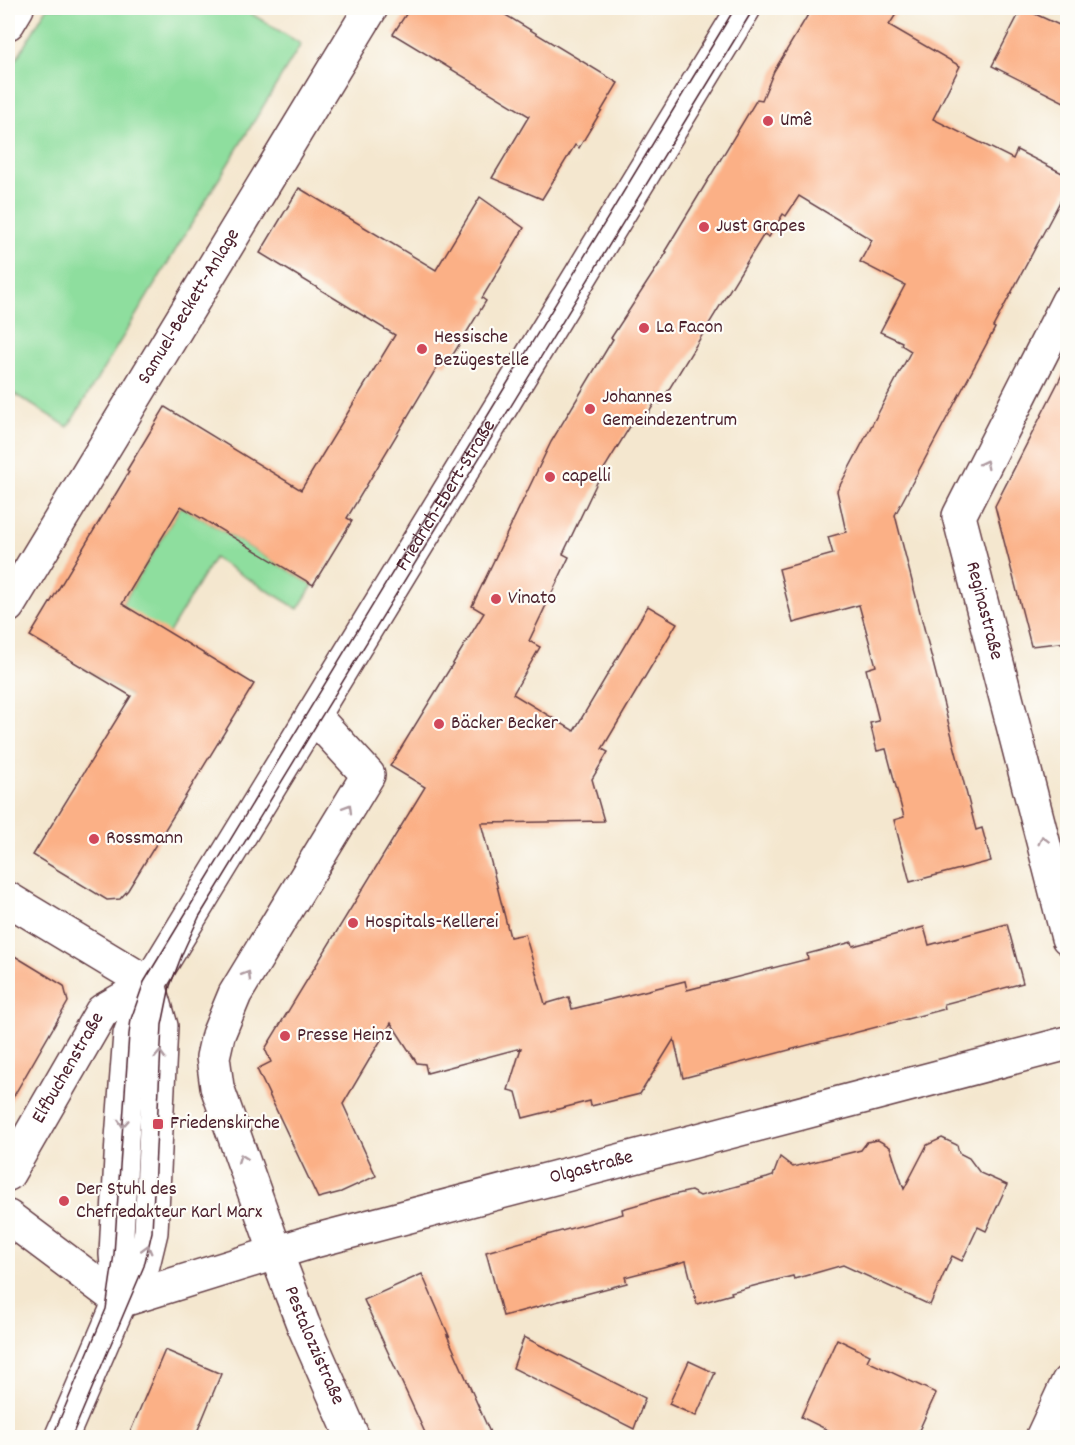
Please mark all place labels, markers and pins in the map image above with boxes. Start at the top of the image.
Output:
place label: Umê [780,107,812,135]
marker: Umê [761,114,775,128]
place label: Just Grapes [716,213,806,241]
marker: Just Grapes [697,220,711,234]
place label: La Facon [656,314,723,342]
marker: La Facon [637,321,651,335]
place label: Hessische Bezügestelle [434,324,529,375]
marker: Hessische Bezügestelle [415,342,429,356]
place label: Johannes Gemeindezentrum [602,384,737,435]
marker: Johannes Gemeindezentrum [583,402,597,416]
place label: capelli [562,463,611,491]
marker: capelli [543,470,557,484]
place label: Vinato [508,585,556,613]
marker: Vinato [489,592,503,606]
place label: Bäcker Becker [451,710,559,738]
marker: Bäcker Becker [432,717,446,731]
place label: Rossmann [106,825,183,853]
marker: Rossmann [87,832,101,846]
place label: Hospitals-Kellerei [365,909,499,937]
marker: Hospitals-Kellerei [346,916,360,930]
place label: Presse Heinz [297,1022,392,1050]
marker: Presse Heinz [278,1029,292,1043]
place label: Friedenskirche [170,1110,280,1138]
marker: Friedenskirche [151,1117,165,1131]
place label: Der Stuhl des Chefredakteur Karl Marx [76,1176,263,1227]
marker: Der Stuhl des Chefredakteur Karl Marx [57,1194,71,1208]

